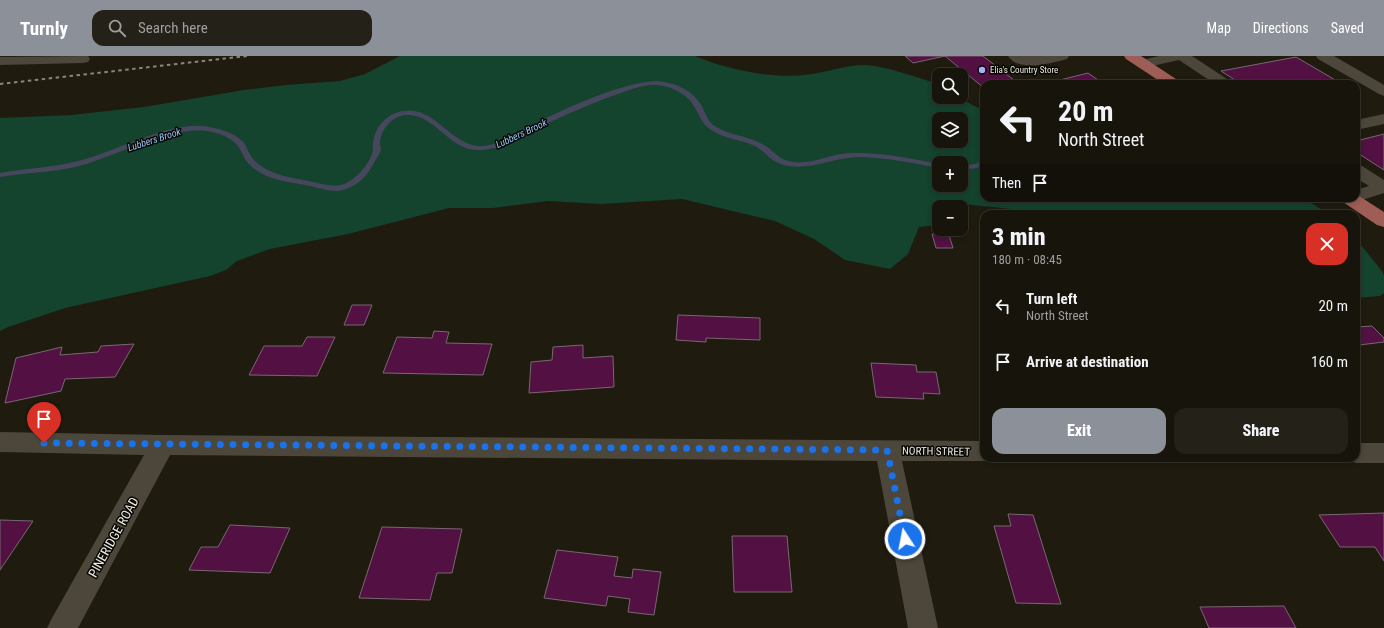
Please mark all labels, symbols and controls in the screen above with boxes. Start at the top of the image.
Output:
search box [92,10,372,46]
text: Turnly [20,17,68,40]
icon: search [106,17,128,39]
text: Search here [138,19,208,37]
text: Map [1207,20,1231,36]
text: Directions [1253,20,1309,36]
text: Saved [1331,20,1364,36]
marker: Elia's Country Store [977,65,987,75]
place label: Elia's Country Store [990,65,1058,75]
map controls [932,68,968,236]
button: search [932,68,968,104]
text: 20 m [1058,95,1114,128]
icon: left [992,96,1044,148]
button: layers [932,112,968,148]
water label: Lubbers Brook [494,117,549,150]
water label: Lubbers Brook [126,126,183,153]
text: North Street [1058,129,1144,150]
button: + [932,156,968,192]
icon: arrive [1029,172,1051,194]
text: Then [992,174,1021,192]
button: − [932,200,968,236]
text: 3 min [992,223,1046,251]
button: close [1306,223,1348,265]
text: 180 m · 08:45 [992,252,1062,267]
text: Turn left [1026,290,1077,308]
icon: left [992,295,1014,317]
text: 20 m [1318,297,1348,315]
text: North Street [1026,308,1088,323]
icon: arrive [992,351,1014,373]
text: Arrive at destination [1026,353,1149,371]
text: 160 m [1311,353,1348,371]
pin [27,402,61,443]
icon: arrive [33,408,55,430]
button: Exit [992,408,1166,454]
button: Share [1174,408,1348,454]
street label: NORTH STREET [902,444,970,459]
street label: PINERIDGE ROAD [85,495,142,580]
position arrow [884,518,926,560]

